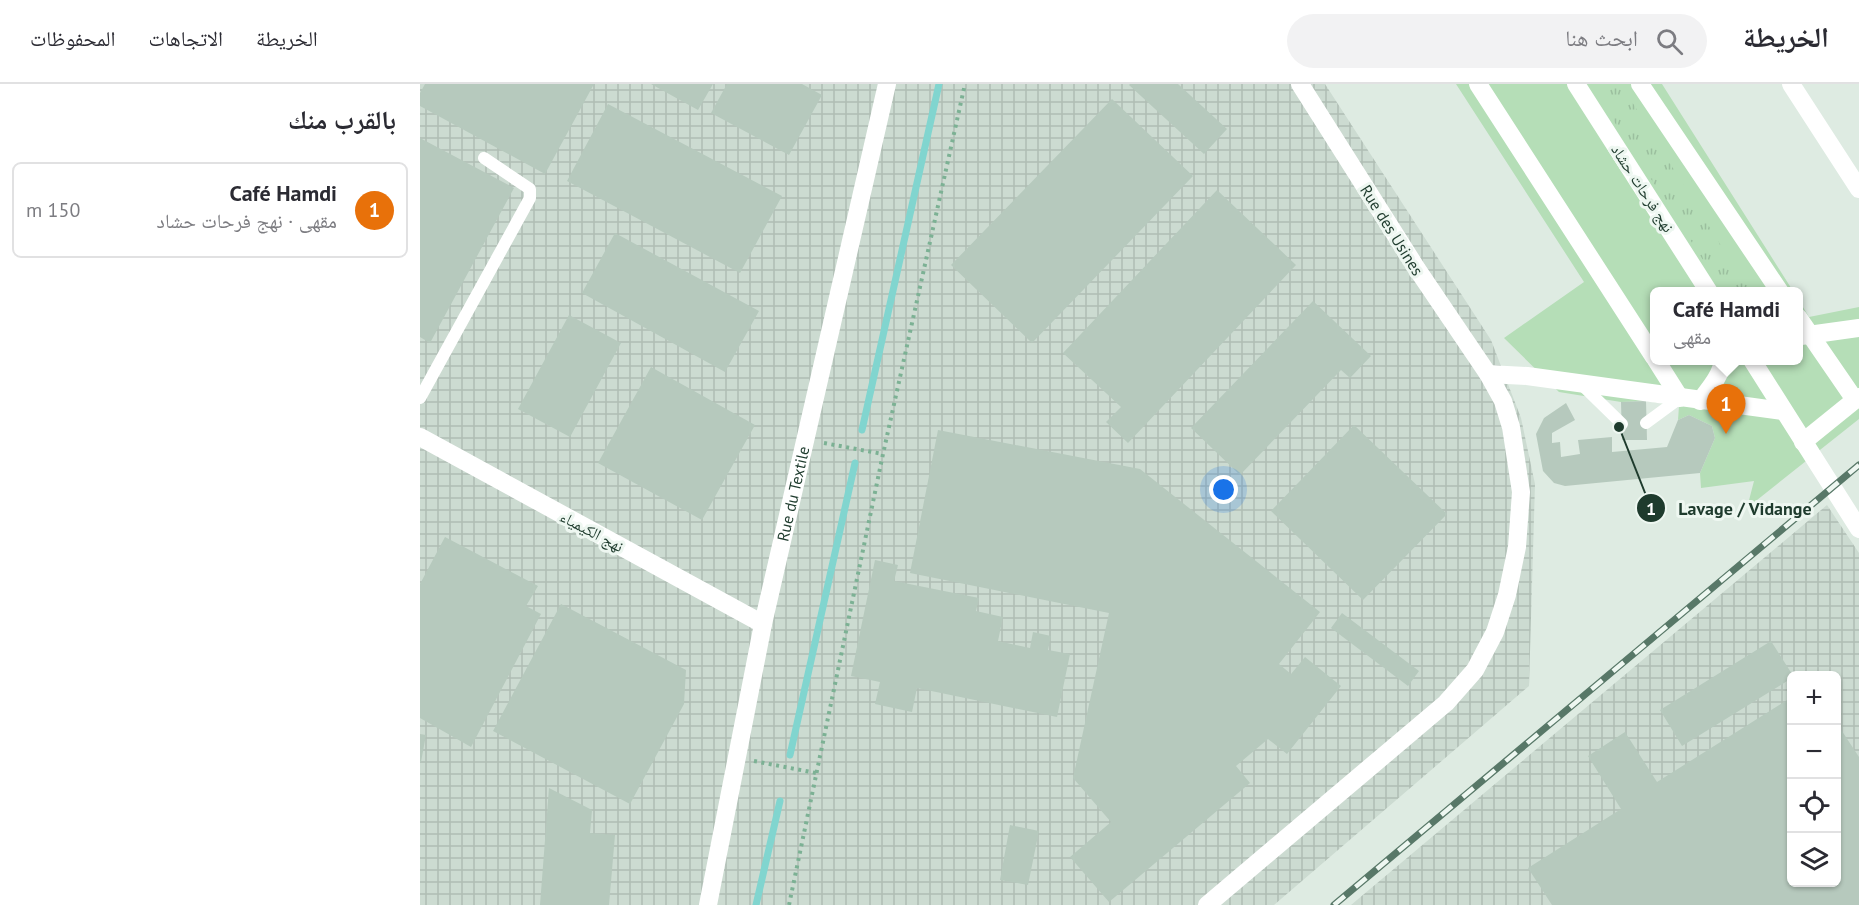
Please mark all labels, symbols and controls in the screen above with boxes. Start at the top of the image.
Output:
search box [1287,14,1707,68]
text: الخريطة [1743,18,1829,55]
text: ابحث هنا [1565,24,1638,52]
text: المحفوظات [30,25,115,52]
text: الاتجاهات [148,25,223,52]
text: الخريطة [256,25,318,52]
icon: search [1653,25,1686,58]
text: بالقرب منك [288,103,396,136]
street label: نهج فرحات حشاد [1606,140,1679,236]
text: Café Hamdi [230,179,337,207]
street label: Rue des Usines [1356,181,1428,279]
text: 150 m [26,197,80,223]
text: 1 [369,197,380,223]
text: مقهى · نهج فرحات حشاد [157,208,337,234]
popup [1650,287,1803,365]
text: Café Hamdi [1673,295,1780,323]
text: مقهى [1673,324,1711,350]
pin: 1 [1706,384,1746,434]
street label: Rue du Textile [772,444,814,543]
your location [1209,475,1238,504]
callout: Lavage / Vidange [1636,490,1824,526]
text: 1 [1646,497,1656,520]
text: Lavage / Vidange [1678,497,1812,520]
street label: نهج الكيمياء [556,506,627,557]
map controls [1787,671,1841,887]
button: + [1787,671,1841,725]
button: − [1787,725,1841,779]
button: locate [1787,779,1841,833]
button: layers [1787,833,1841,887]

